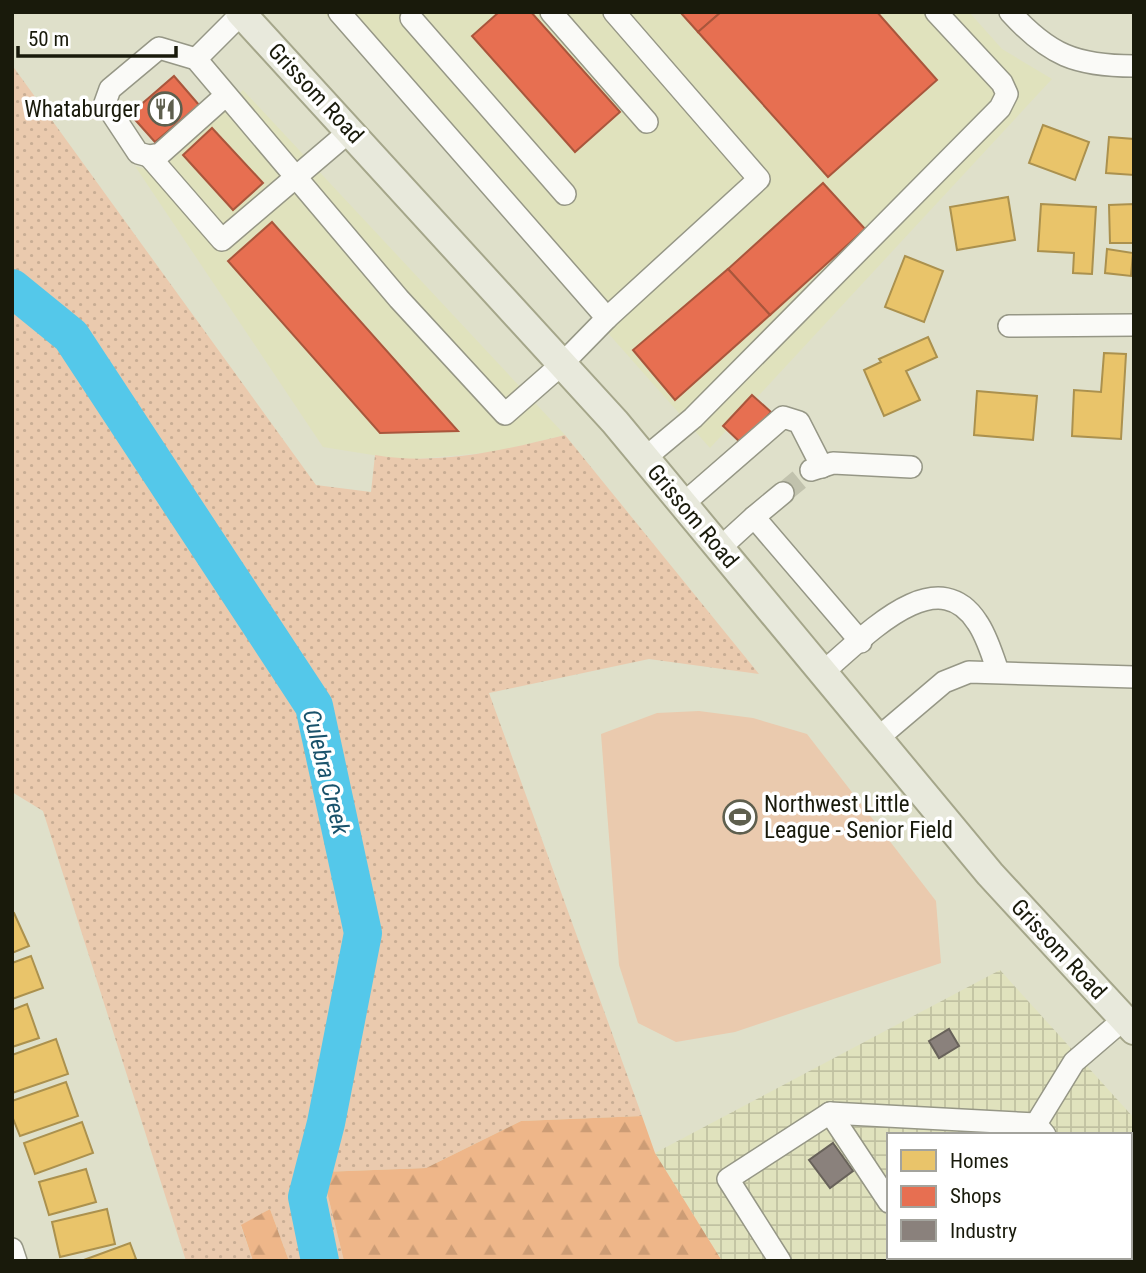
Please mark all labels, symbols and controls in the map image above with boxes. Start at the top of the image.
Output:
scale bar [18,14,175,58]
text: 50 m [28,27,69,51]
street label: Grissom Road [262,38,369,149]
restaurant icon: Whataburger [146,90,184,128]
place label: Whataburger [24,96,140,123]
street label: Grissom Road [641,459,744,574]
water label: Culebra Creek [297,707,355,838]
place label: Northwest Little League - Senior Field [764,791,953,844]
sports icon: Northwest Little League - Senior Field [721,798,759,836]
street label: Grissom Road [1005,894,1112,1005]
legend [887,1133,1132,1259]
text: Homes [950,1149,1009,1173]
text: Shops [950,1184,1002,1208]
text: Industry [950,1219,1017,1243]

